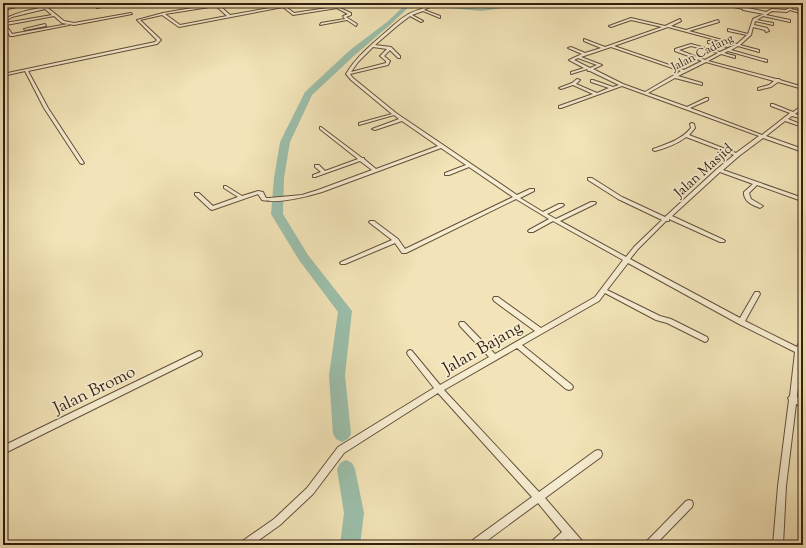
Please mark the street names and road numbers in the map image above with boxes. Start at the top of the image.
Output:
street label: Jalan Cadang [667,29,737,77]
street label: Jalan Masjid [670,140,738,204]
street label: Jalan Bajang [438,316,527,382]
street label: Jalan Bromo [49,361,140,421]

